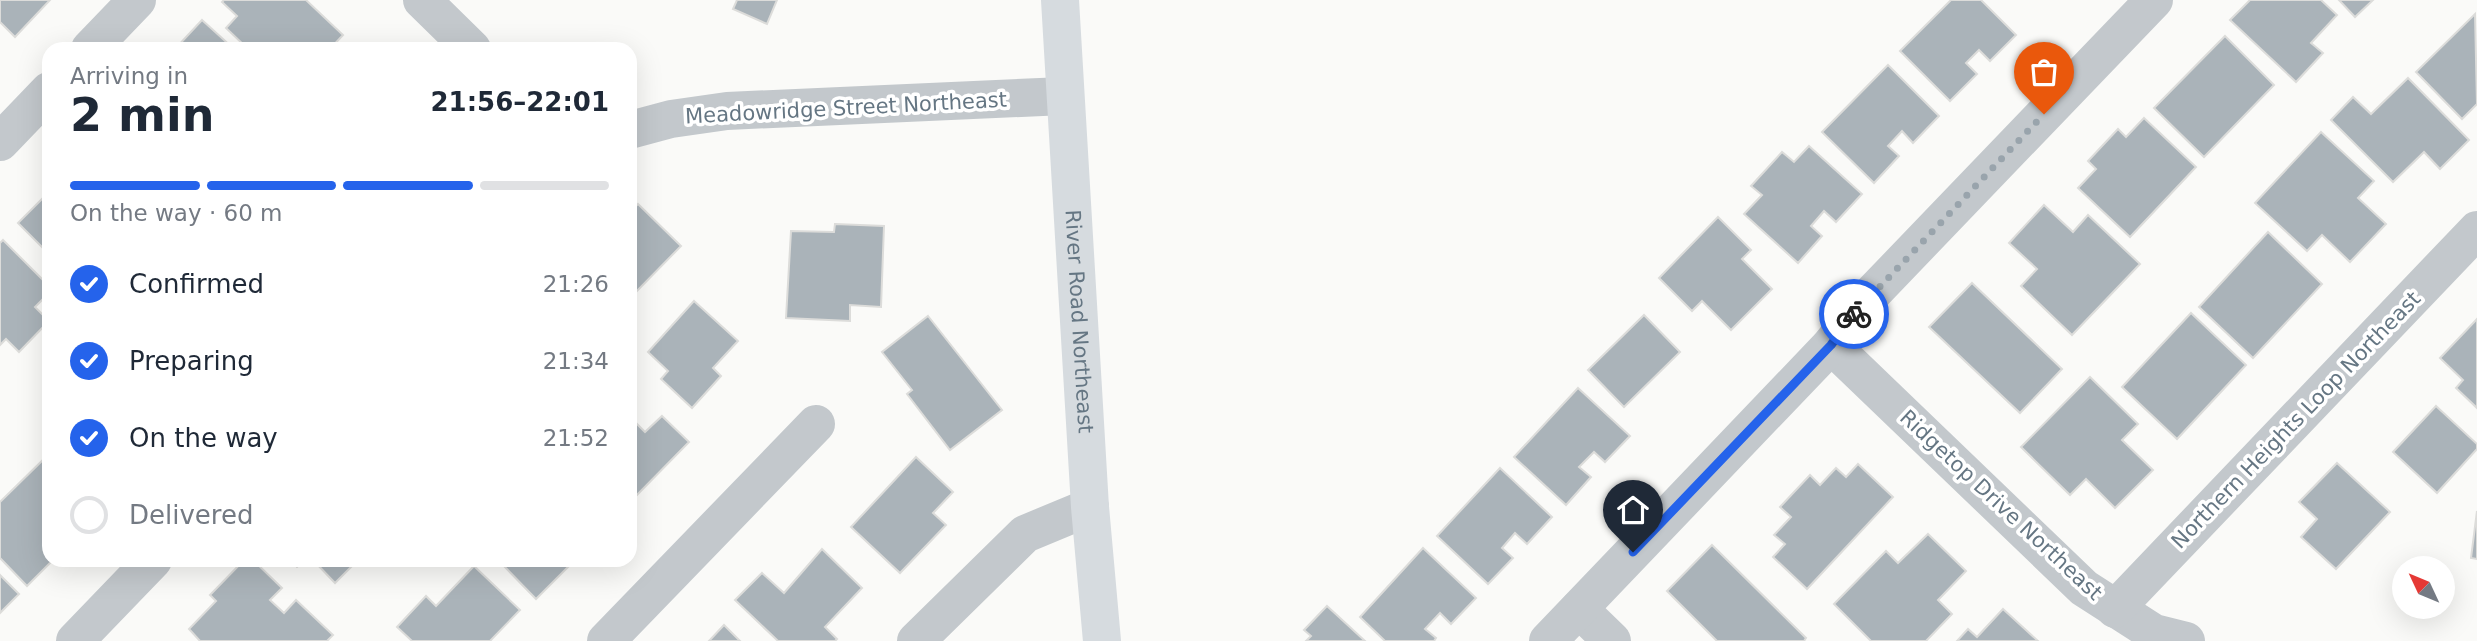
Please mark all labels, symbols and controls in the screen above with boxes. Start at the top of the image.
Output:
pin [2014,42,2074,114]
icon: bag [2025,53,2063,91]
text: Arriving in [70,63,188,89]
text: 21:56–22:01 [430,87,609,117]
text: 2 min [70,88,214,142]
street label: Meadowridge Street Northeast [685,88,1007,128]
text: On the way · 60 m [70,200,282,226]
street label: River Road Northeast [1060,209,1098,434]
icon: check [70,265,108,303]
text: Confirmed [129,269,264,299]
text: 21:26 [543,271,609,297]
courier [1819,279,1889,349]
street label: Northern Heights Loop Northeast [2167,287,2425,553]
icon: bike [1835,295,1873,333]
icon: check [70,342,108,380]
text: Preparing [129,346,254,376]
text: 21:34 [543,348,609,374]
street label: Ridgetop Drive Northeast [1895,405,2107,605]
icon: check [70,419,108,457]
text: On the way [129,423,278,453]
text: 21:52 [543,425,609,451]
pin [1603,480,1663,552]
icon: home [1614,491,1652,529]
text: Delivered [129,500,253,530]
north arrow [2392,556,2455,620]
map controls [2392,556,2455,619]

